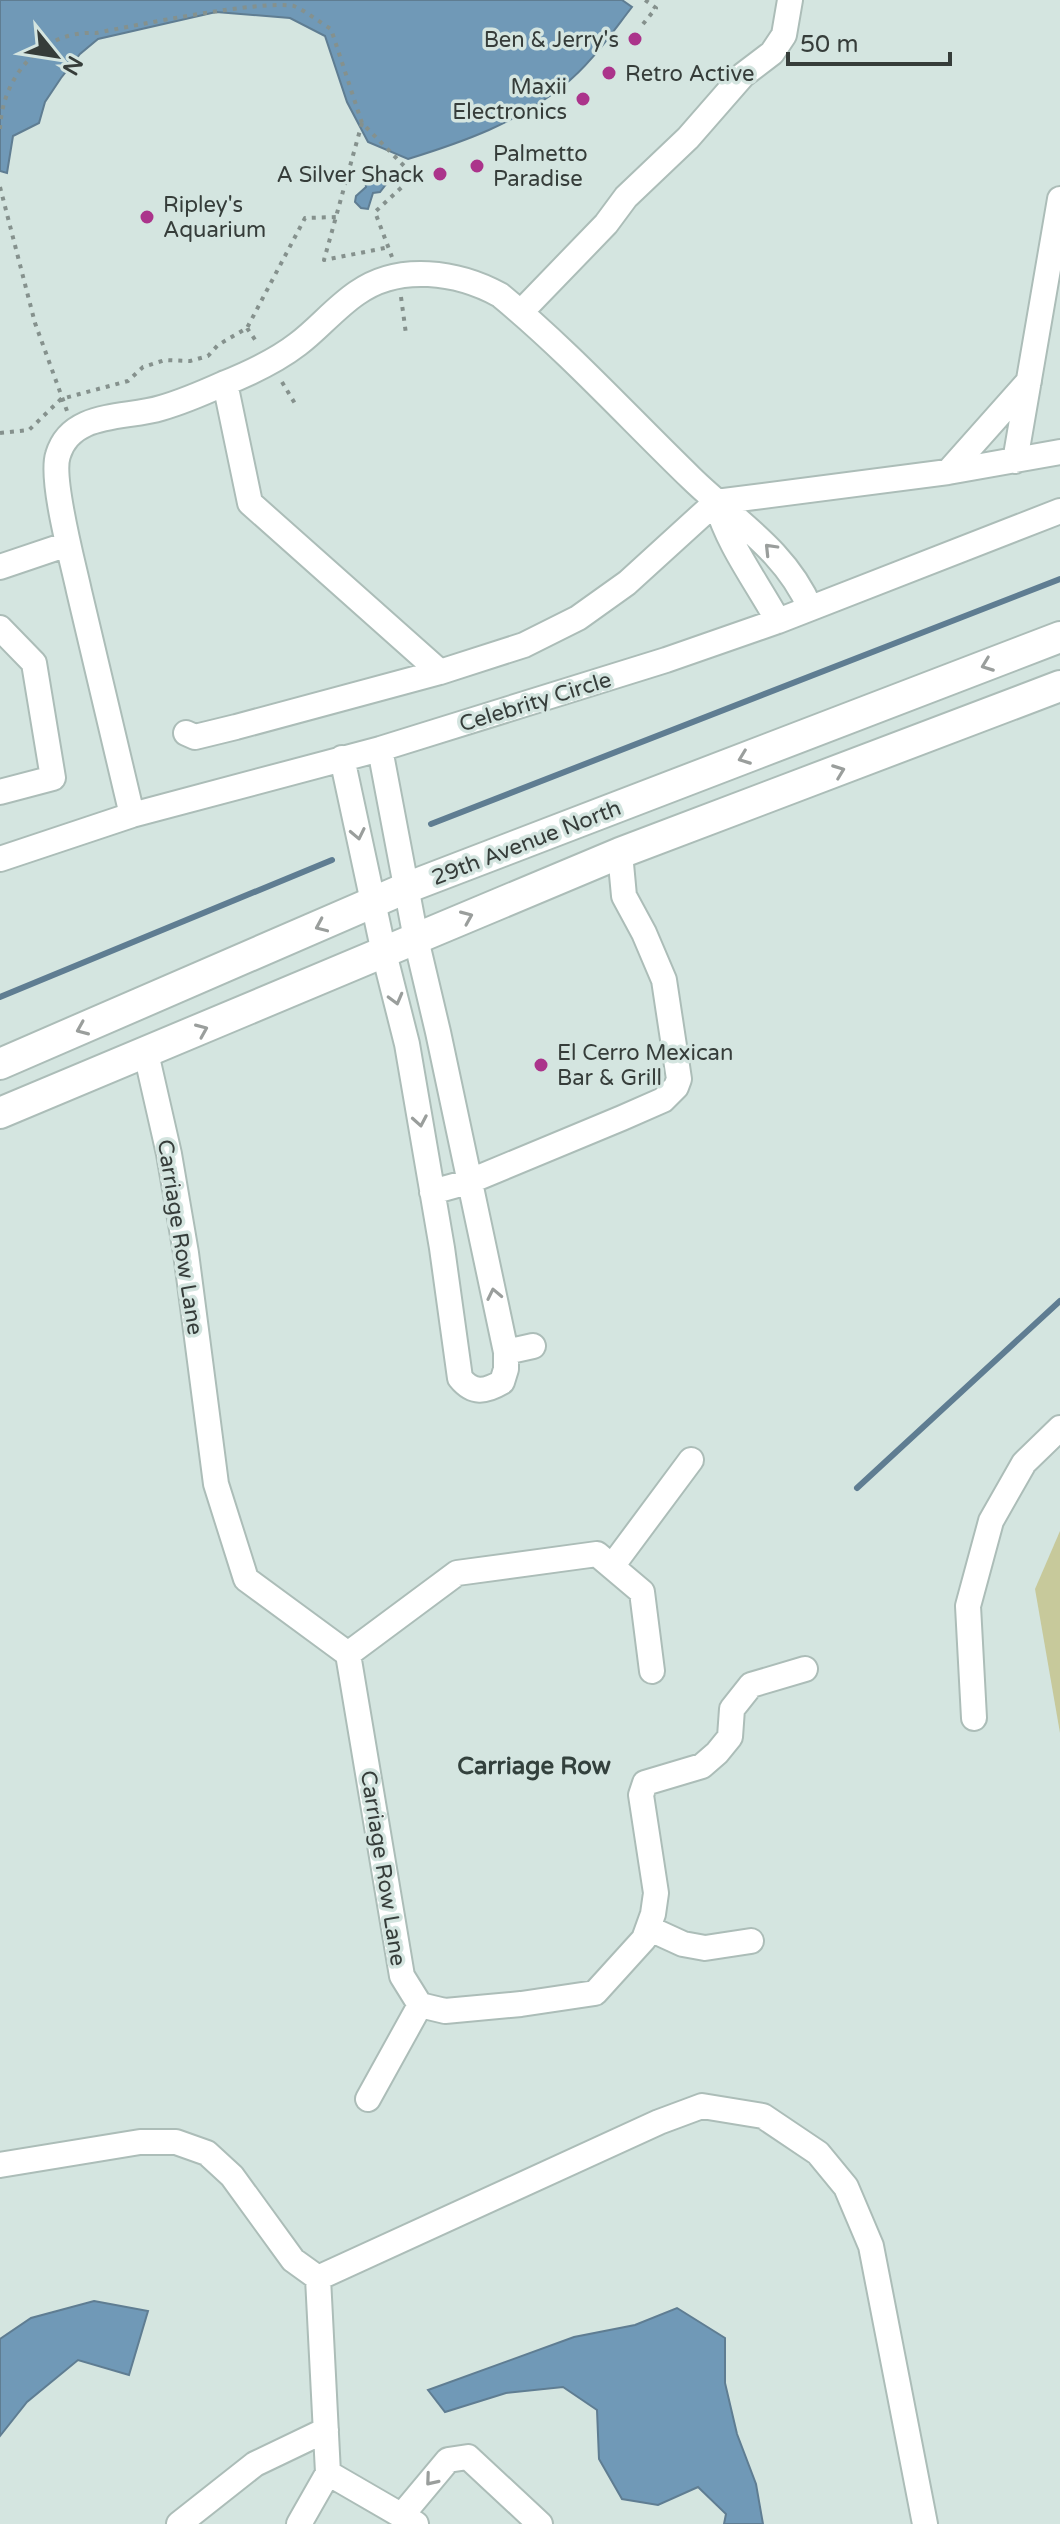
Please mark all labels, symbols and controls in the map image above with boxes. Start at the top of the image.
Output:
north arrow [16,16,96,96]
scale bar [788,16,950,66]
place label: Ben & Jerry's [484,27,619,53]
marker: Ben & Jerry's [626,30,644,48]
text: 50 m [800,30,858,59]
text: N [57,51,88,80]
place label: Retro Active [625,61,754,87]
marker: Retro Active [600,64,618,82]
place label: Maxii Electronics [452,74,567,125]
marker: Maxii Electronics [574,90,592,108]
place label: Palmetto Paradise [493,141,588,192]
marker: Palmetto Paradise [468,157,486,175]
place label: A Silver Shack [277,162,424,188]
marker: A Silver Shack [431,165,449,183]
place label: Ripley's Aquarium [163,192,266,243]
marker: Ripley's Aquarium [138,208,156,226]
one-way arrow [765,544,780,558]
one-way arrow [981,655,995,672]
street label: Celebrity Circle [456,667,614,737]
one-way arrow [738,748,752,765]
one-way arrow [831,764,845,781]
street label: 29th Avenue North [428,795,625,891]
one-way arrow [349,827,366,841]
one-way arrow [458,911,473,927]
one-way arrow [314,916,329,932]
one-way arrow [387,991,404,1005]
one-way arrow [76,1020,90,1036]
one-way arrow [193,1024,208,1040]
place label: El Cerro Mexican Bar & Grill [557,1040,733,1091]
marker: El Cerro Mexican Bar & Grill [532,1056,550,1074]
one-way arrow [411,1114,428,1128]
street label: Carriage Row Lane [152,1138,208,1337]
one-way arrow [486,1287,503,1301]
district label: Carriage Row [457,1752,611,1781]
street label: Carriage Row Lane [355,1769,411,1968]
one-way arrow [426,2471,441,2486]

